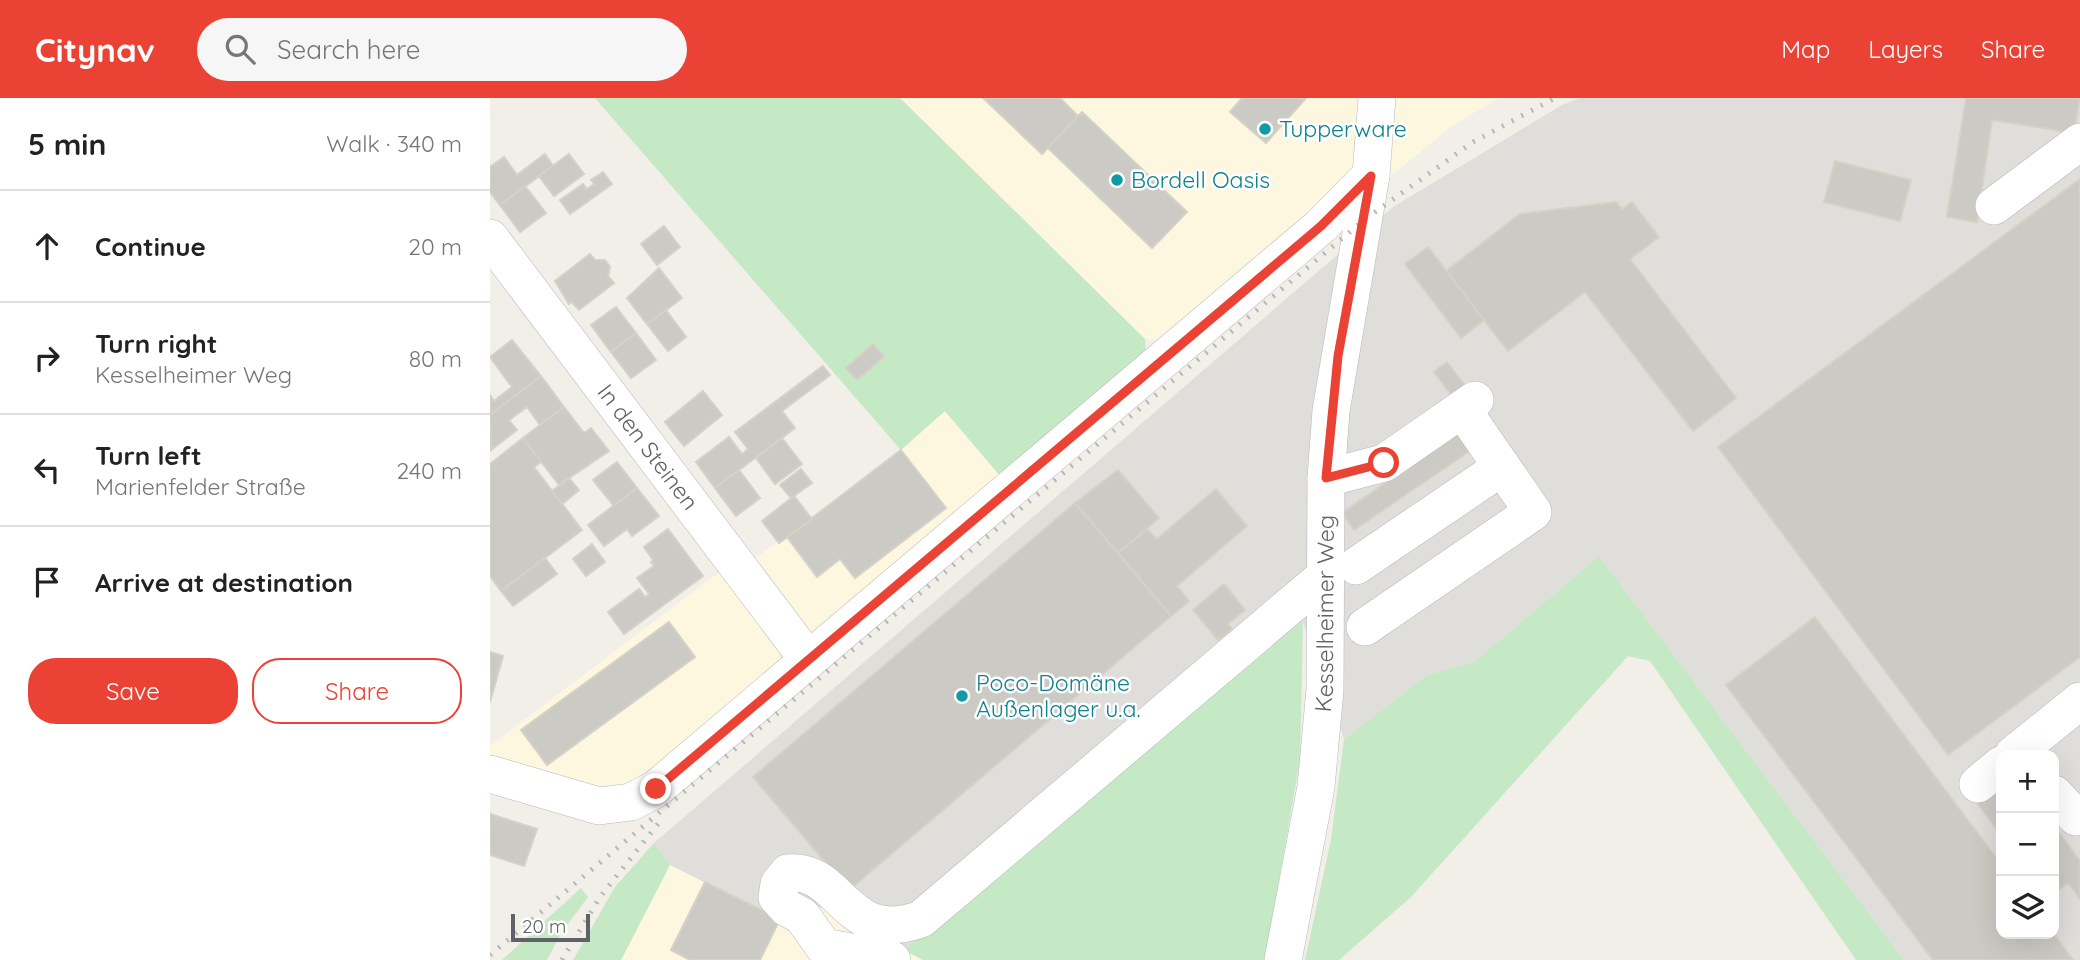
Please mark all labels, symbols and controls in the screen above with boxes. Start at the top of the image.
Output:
search box [197,18,687,81]
text: Citynav [35,29,155,70]
icon: search [221,30,259,68]
text: Search here [277,33,420,66]
text: Map [1781,34,1830,64]
text: Layers [1868,34,1943,64]
text: Share [1981,34,2045,64]
place label: Tupperware [1279,114,1407,143]
marker: Tupperware [1257,121,1273,137]
text: 5 min [28,125,106,163]
text: Walk · 340 m [326,129,462,158]
place label: Bordell Oasis [1131,165,1270,194]
marker: Bordell Oasis [1109,172,1125,188]
icon: ahead [28,227,66,265]
text: Continue [95,230,206,263]
text: 20 m [408,232,462,261]
text: Turn right [95,327,217,360]
icon: right [28,339,66,377]
text: 80 m [409,344,462,373]
text: Kesselheimer Weg [95,360,292,389]
street label: In den Steinen [591,378,705,515]
text: Turn left [95,439,202,472]
route start [1368,447,1399,478]
icon: left [28,451,66,489]
text: 240 m [397,456,462,485]
text: Marienfelder Straße [95,472,306,501]
street label: Kesselheimer Weg [1308,515,1340,713]
icon: arrive [28,563,66,601]
text: Arrive at destination [95,566,353,599]
button: Save [28,658,238,724]
button: Share [252,658,462,724]
place label: Poco-Domäne Außenlager u.a. [976,668,1141,723]
marker: Poco-Domäne Außenlager u.a. [954,688,970,704]
map controls [1996,750,2059,939]
button: + [1996,750,2059,813]
route end [640,773,671,804]
button: − [1996,813,2059,876]
button: layers [1996,876,2059,939]
scale bar [511,911,590,943]
text: 20 m [522,914,566,938]

